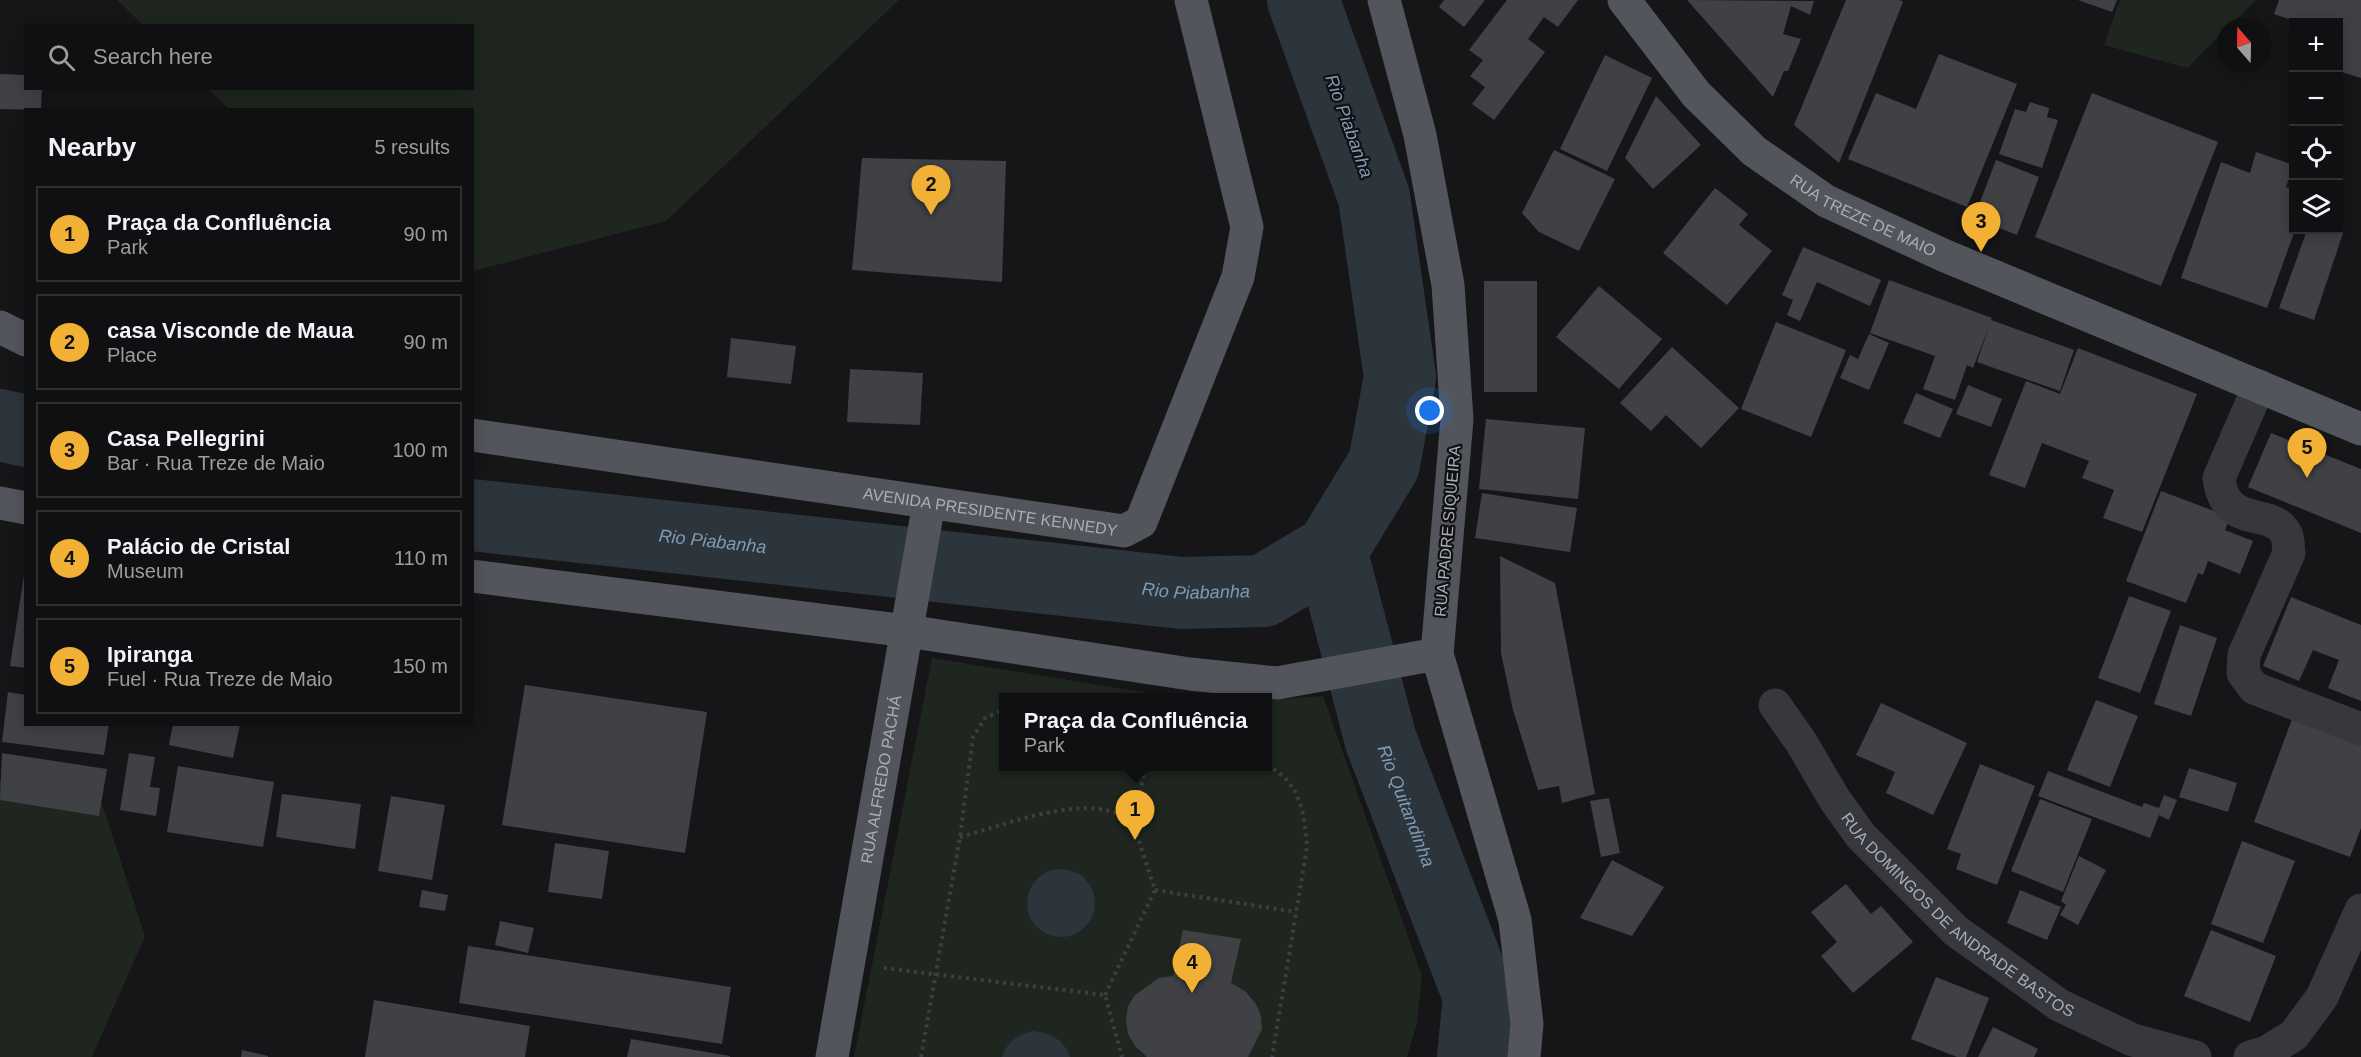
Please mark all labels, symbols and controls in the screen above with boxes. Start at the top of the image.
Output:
north arrow [2217,18,2271,72]
map controls [2289,18,2343,234]
button: + [2289,18,2343,72]
search box [24,24,474,90]
icon: search [45,41,78,74]
text: Search here [93,44,213,69]
water label: Rio Piabanha [1321,72,1377,180]
button: − [2289,72,2343,126]
button: locate [2289,126,2343,180]
text: Nearby [48,132,136,162]
text: 5 results [374,136,450,158]
pin: 2 [912,166,950,215]
street label: RUA TREZE DE MAIO [1787,171,1939,260]
button: layers [2289,180,2343,234]
pin: 3 [1962,202,2000,252]
text: Praça da Confluência [107,210,331,235]
text: 1 [64,223,75,245]
text: 90 m [404,223,448,245]
text: Park [107,236,148,258]
text: casa Visconde de Maua [107,318,354,343]
text: 2 [64,331,75,353]
text: 90 m [404,331,448,353]
text: Place [107,344,157,366]
your location [1415,396,1444,425]
text: Casa Pellegrini [107,426,265,451]
pin: 5 [2288,428,2326,478]
text: 3 [64,439,75,461]
text: 100 m [392,439,448,461]
street label: RUA PADRE SIQUEIRA [1432,444,1463,618]
text: Bar · Rua Treze de Maio [107,452,325,474]
street label: AVENIDA PRESIDENTE KENNEDY [862,485,1119,539]
water label: Rio Piabanha [658,526,767,557]
text: Palácio de Cristal [107,534,290,559]
text: 4 [64,547,75,569]
text: 110 m [394,547,448,569]
text: Museum [107,560,184,582]
water label: Rio Piabanha [1141,579,1250,603]
text: Ipiranga [107,642,193,667]
text: 5 [64,655,75,677]
text: 150 m [392,655,448,677]
text: Fuel · Rua Treze de Maio [107,668,333,690]
street label: RUA ALFREDO PACHÁ [858,693,904,865]
popup [999,693,1272,771]
text: Praça da Confluência [1024,708,1247,733]
text: Park [1024,734,1065,756]
water label: Rio Quitandinha [1373,742,1438,870]
pin: 1 [1116,790,1154,840]
street label: RUA DOMINGOS DE ANDRADE BASTOS [1838,810,2077,1020]
pin: 4 [1172,944,1212,993]

